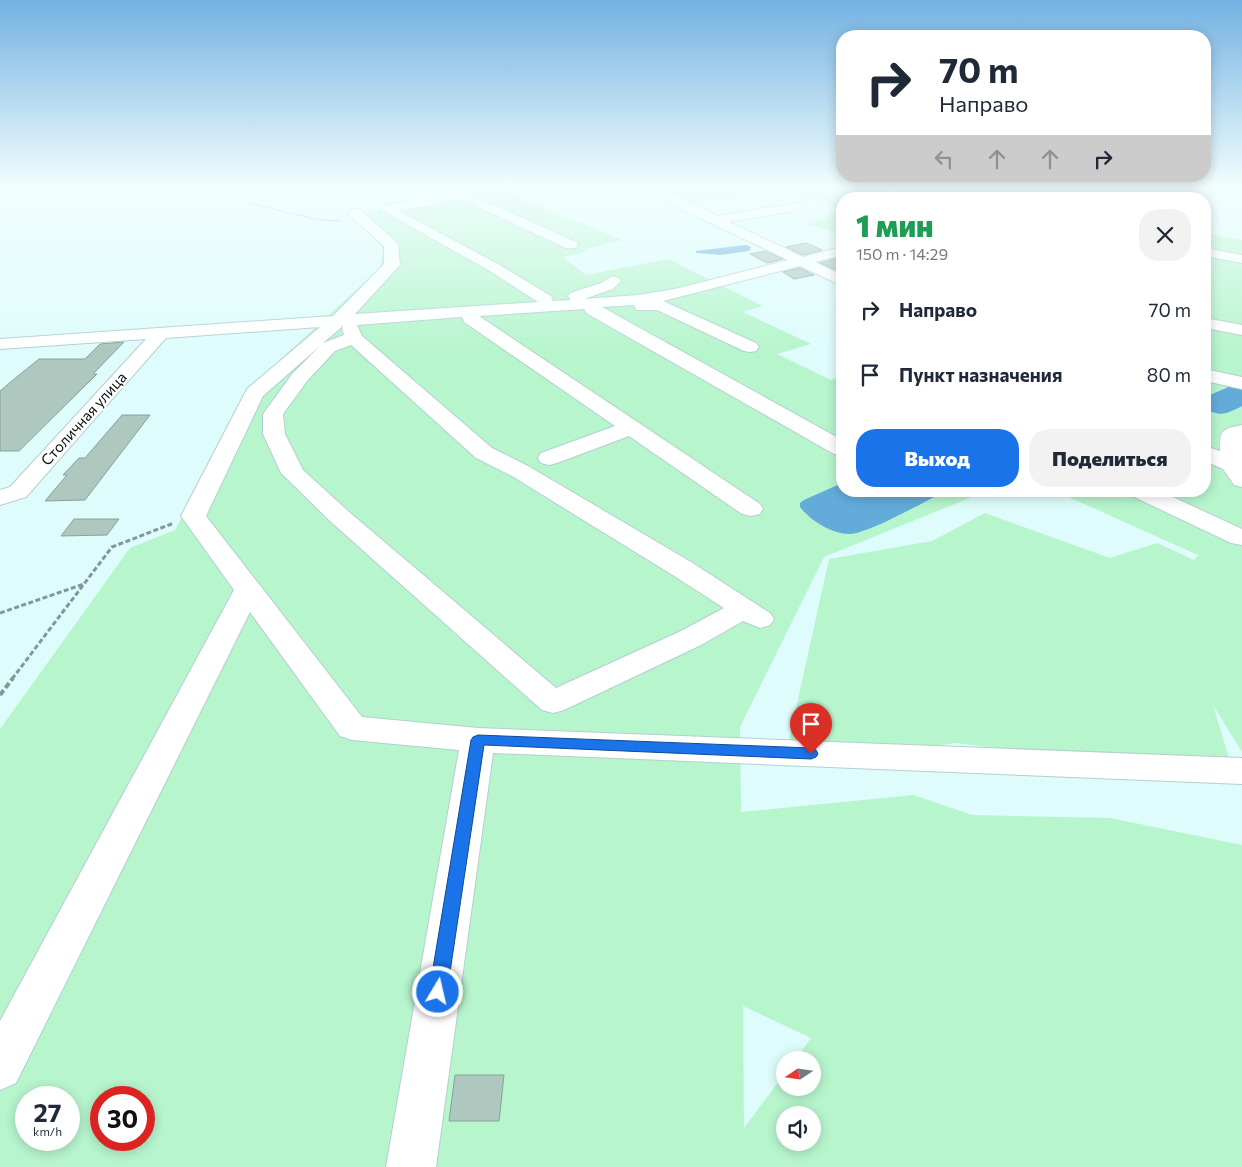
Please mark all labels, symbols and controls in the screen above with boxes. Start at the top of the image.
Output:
text: 70 m [939,47,1019,90]
icon: right [856,50,921,115]
text: Направо [939,90,1029,117]
icon: left [930,145,958,173]
icon: ahead [983,145,1011,173]
icon: ahead [1036,145,1064,173]
icon: right [1089,145,1117,173]
text: 1 мин [856,206,934,243]
button: close [1139,209,1191,261]
text: 150 m · 14:29 [856,244,948,263]
icon: right [856,296,884,324]
text: Направо [899,298,977,321]
text: 70 m [1148,298,1191,321]
icon: arrive [856,361,884,389]
text: Пункт назначения [899,363,1062,386]
text: 80 m [1147,363,1191,386]
street label: Столичная улица [37,368,130,469]
button: Выход [856,429,1019,487]
button: Поделиться [1029,429,1191,487]
pin [790,703,832,754]
icon: arrive [797,710,825,738]
position arrow [411,965,463,1017]
north arrow [776,1051,821,1096]
map controls [776,1051,821,1151]
speed limit sign: 30 [90,1086,155,1151]
text: 27 [34,1097,61,1127]
button: sound [776,1106,821,1151]
text: km/h [33,1124,62,1138]

